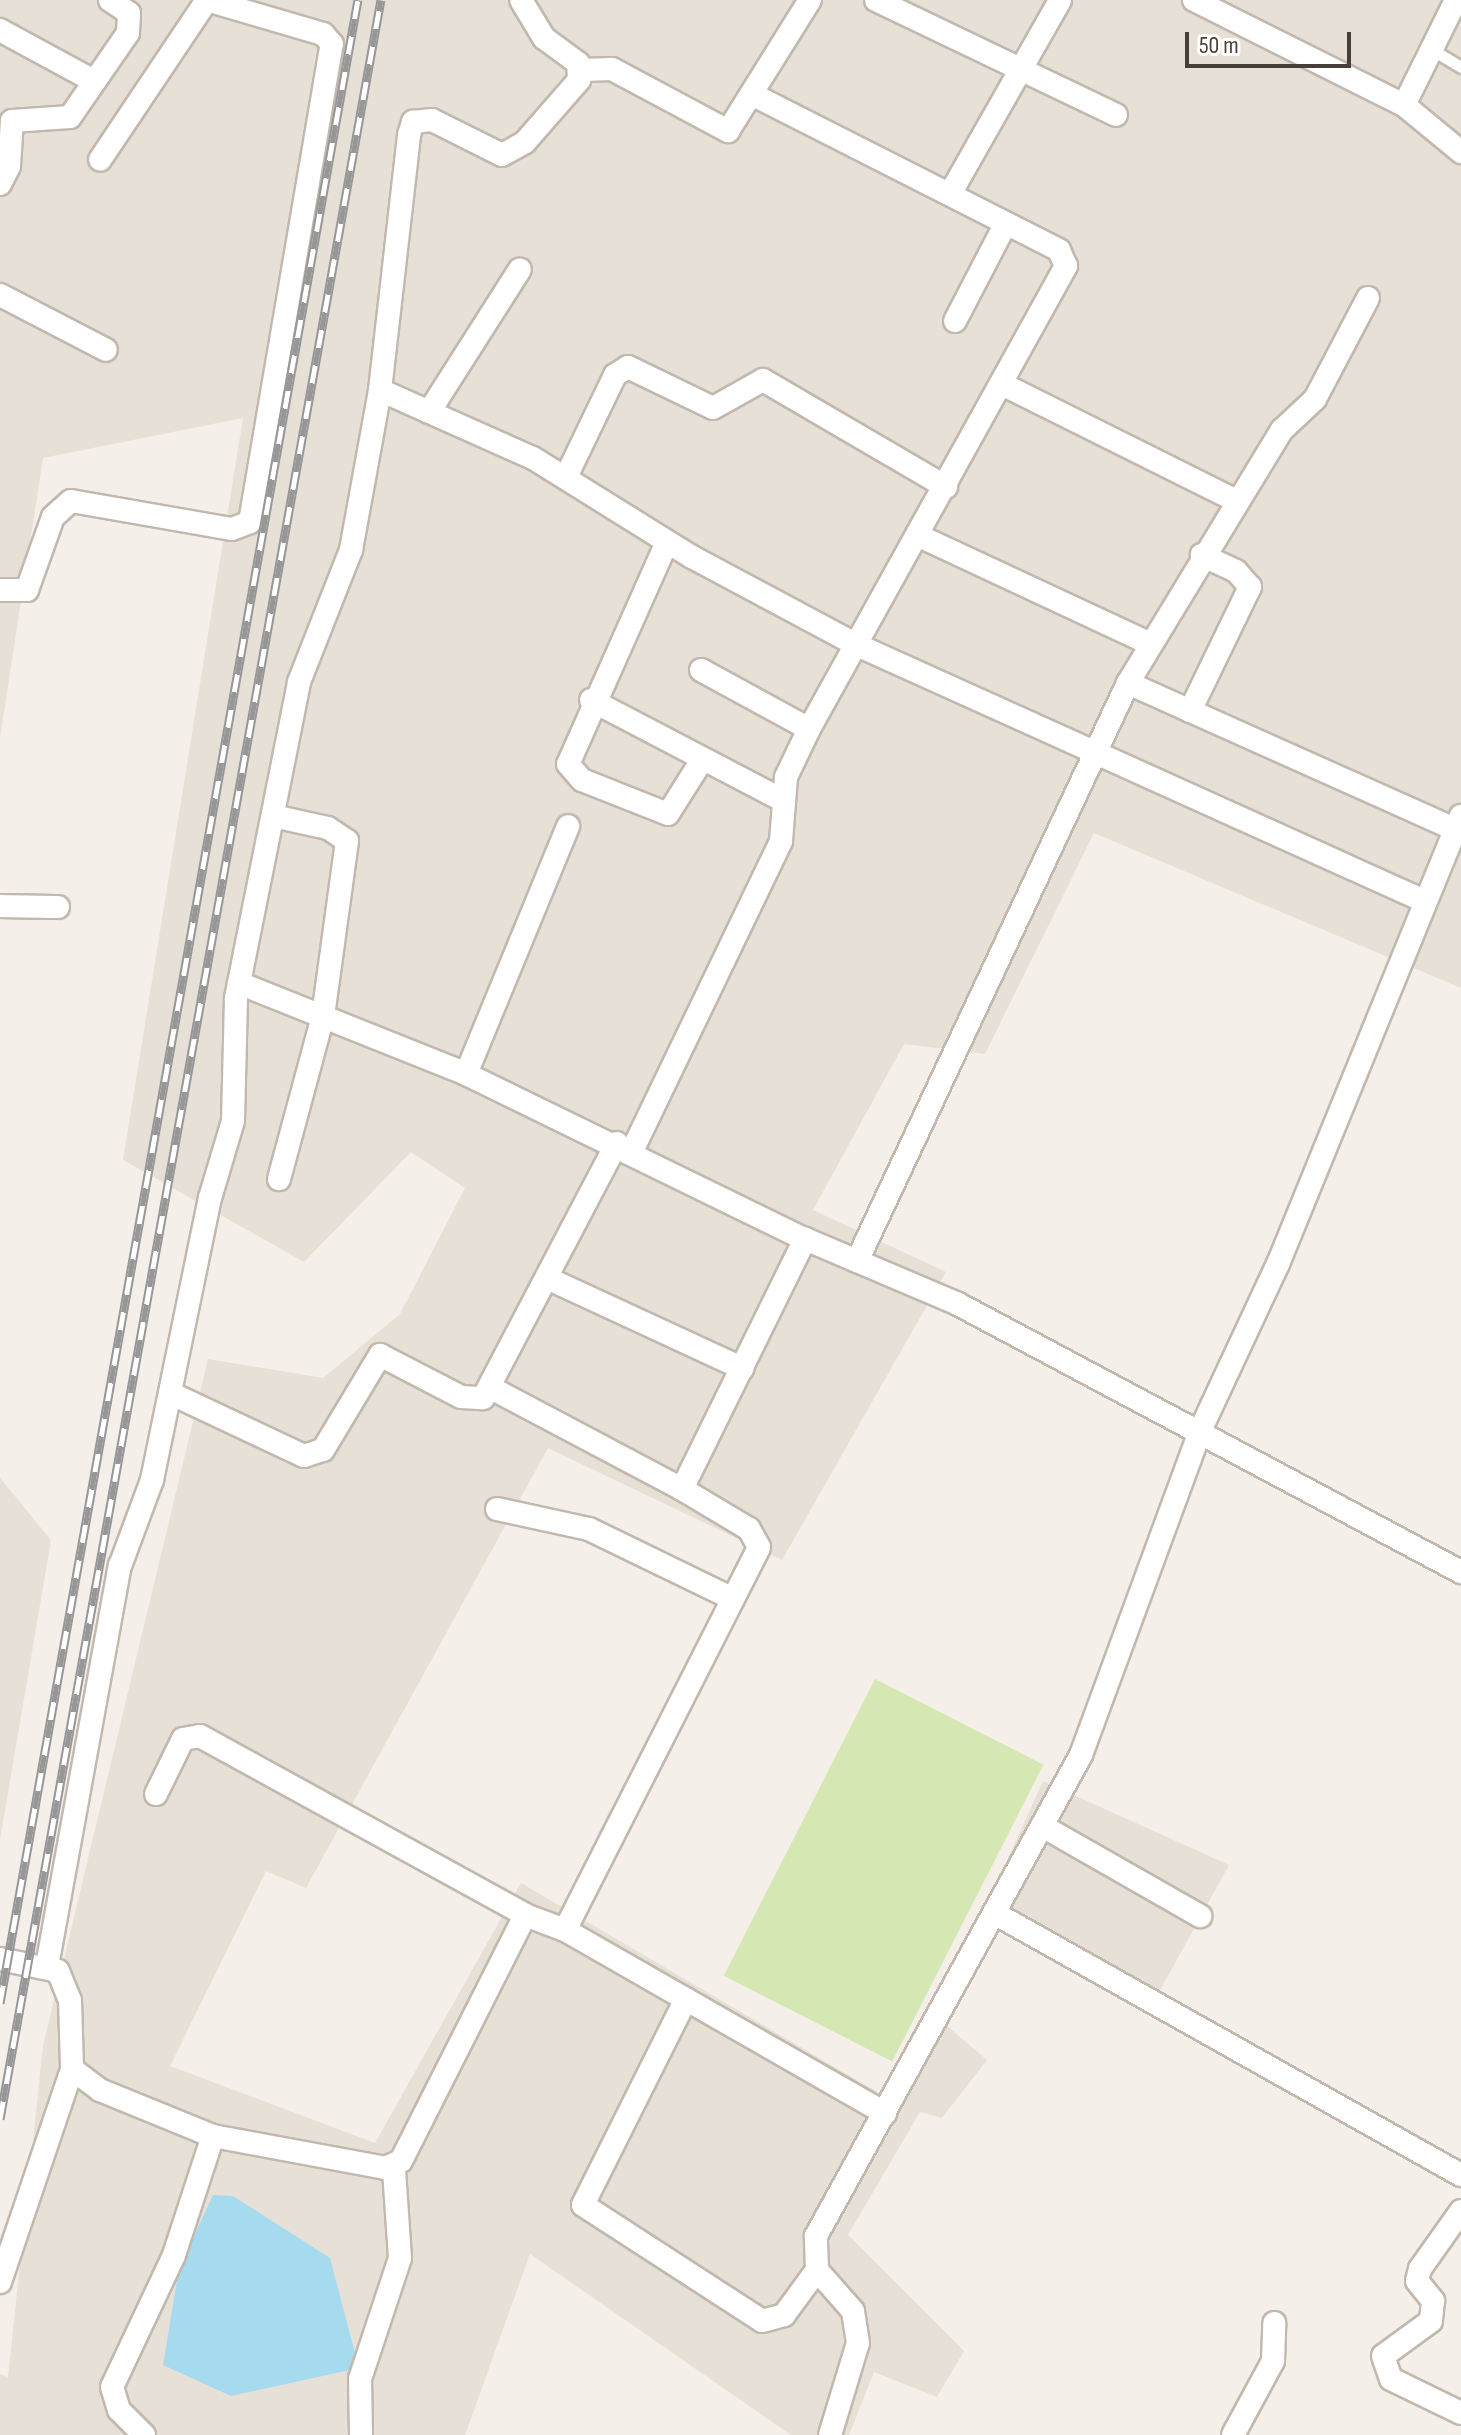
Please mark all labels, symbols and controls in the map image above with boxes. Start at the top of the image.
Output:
scale bar [1189,16,1355,66]
text: 50 m [1199,31,1239,60]

